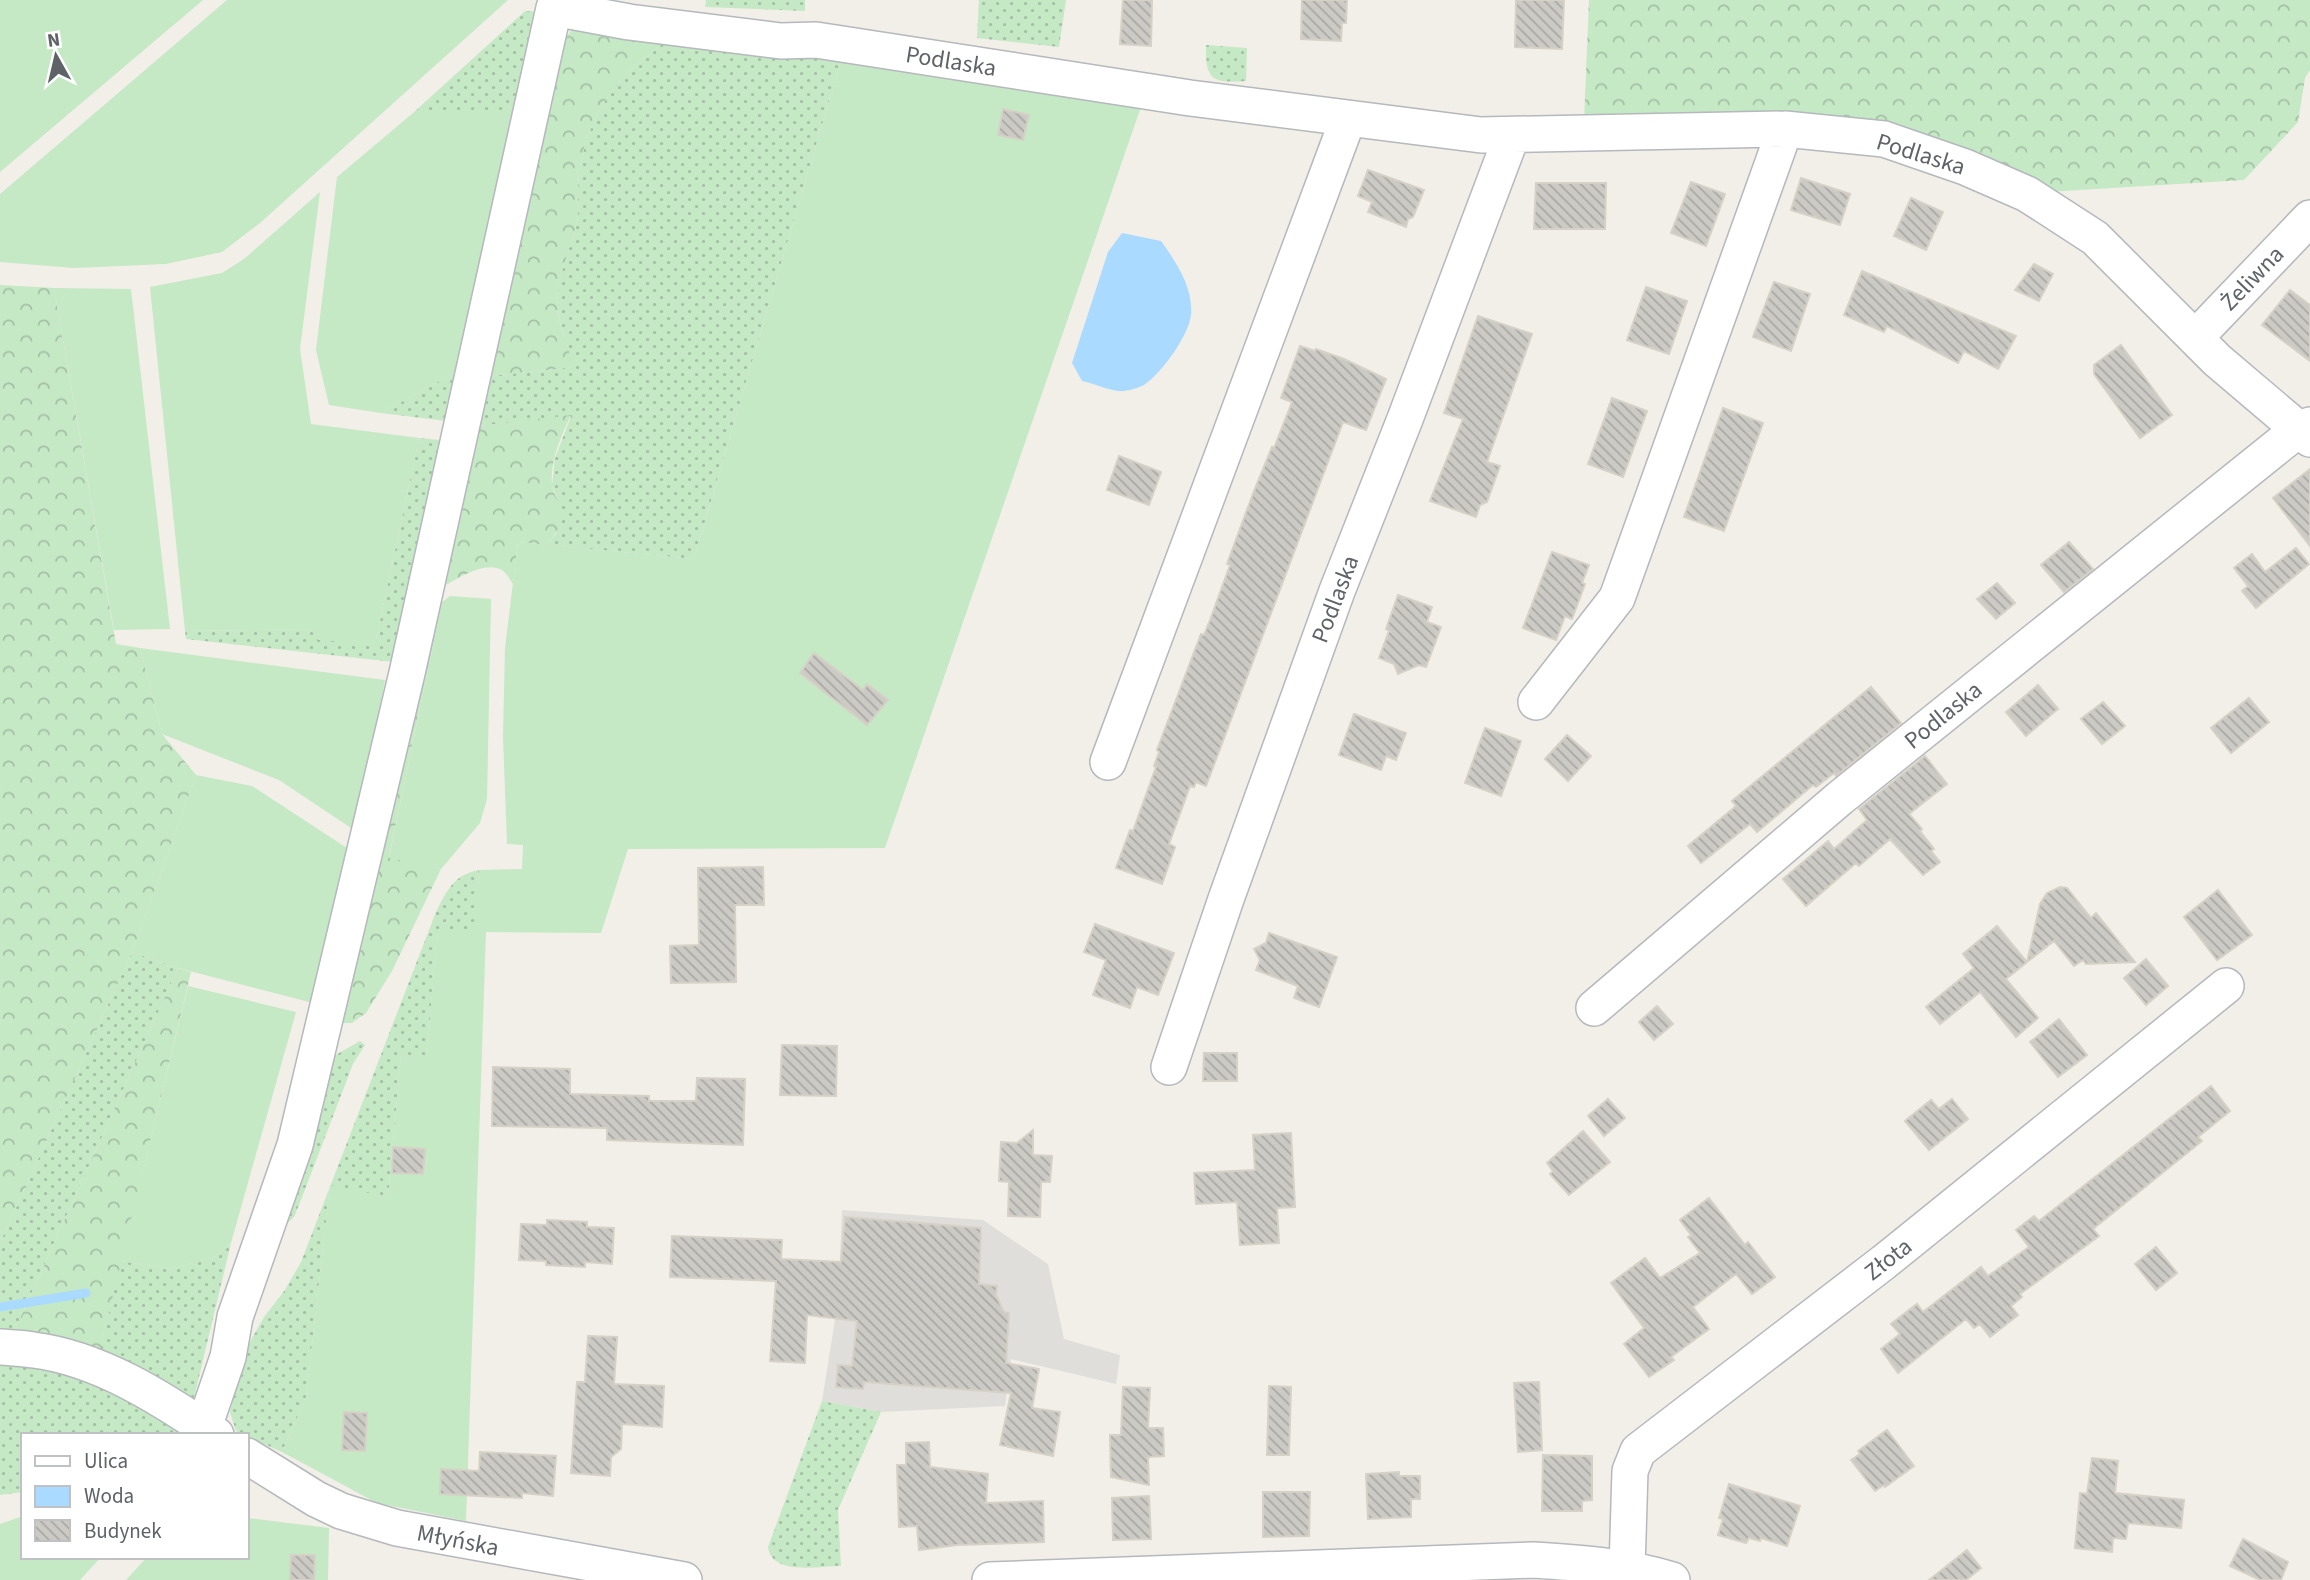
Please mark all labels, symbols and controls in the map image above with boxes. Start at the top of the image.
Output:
north arrow [21,21,91,91]
text: N [46,26,62,55]
street label: Podlaska [903,37,999,86]
street label: Podlaska [1872,124,1970,185]
street label: Żeliwna [2212,238,2292,319]
street label: Podlaska [1303,550,1368,648]
street label: Podlaska [1897,673,1990,758]
street label: Złota [1857,1229,1920,1289]
legend [21,1433,248,1559]
text: Ulica [84,1446,128,1476]
text: Woda [84,1481,134,1511]
street label: Młyńska [414,1515,502,1566]
text: Budynek [84,1516,162,1546]

